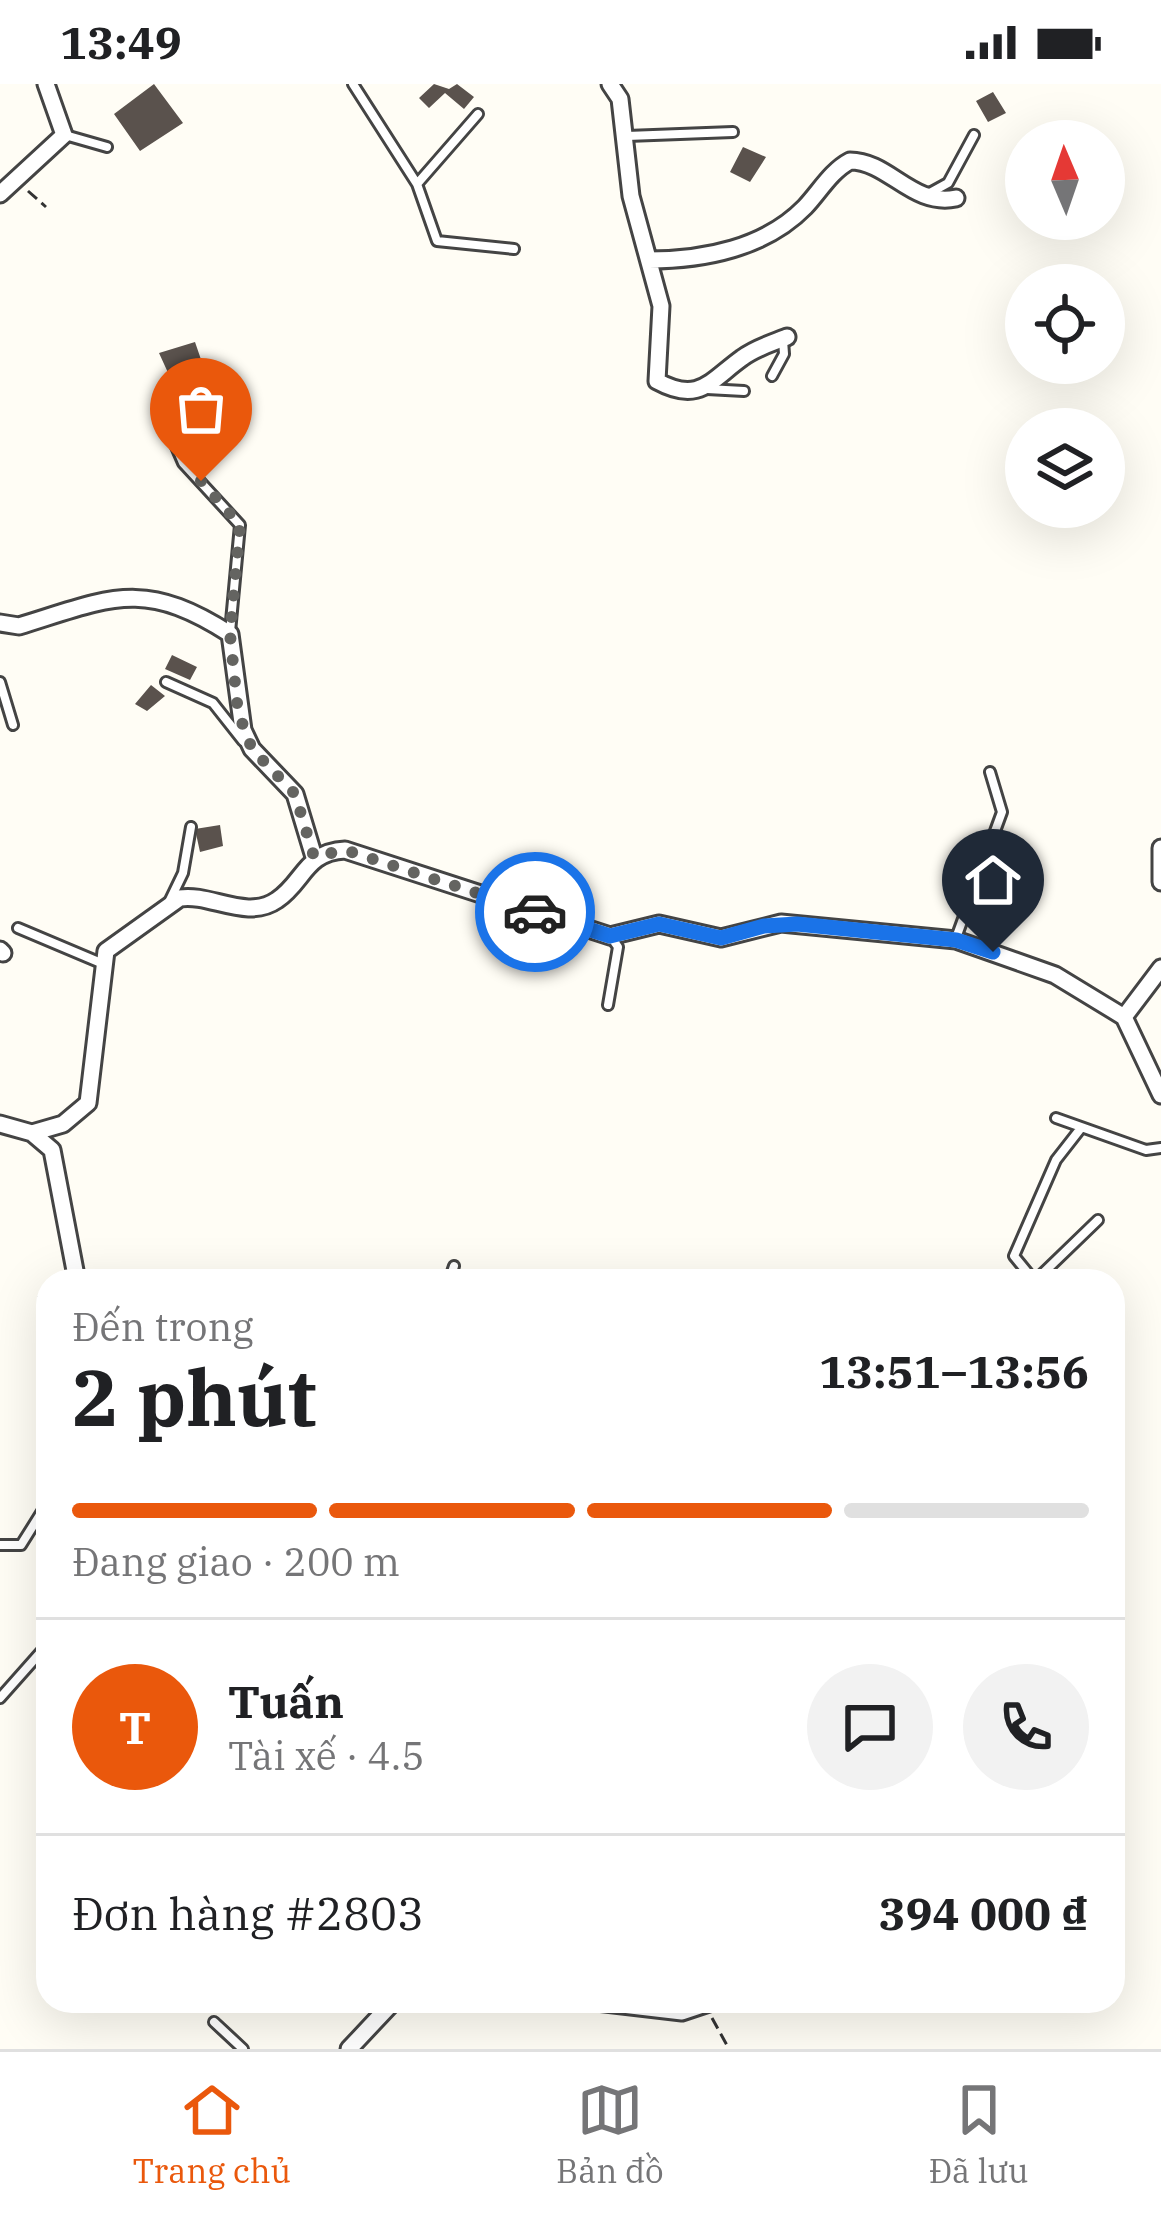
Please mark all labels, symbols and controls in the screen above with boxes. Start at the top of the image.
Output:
text: 13:49 [60,13,182,71]
north arrow [1005,120,1125,240]
map controls [1005,120,1125,528]
button: locate [1005,264,1125,384]
pin [150,358,252,481]
icon: bag [168,376,234,442]
button: layers [1005,408,1125,528]
pin [942,829,1044,952]
icon: home [960,847,1026,913]
courier [475,852,595,972]
icon: car [502,879,568,945]
text: Đến trong [72,1301,254,1352]
text: 13:51–13:56 [819,1342,1089,1400]
text: 2 phút [72,1346,317,1447]
text: Đang giao · 200 m [72,1536,400,1587]
button: chat [807,1664,933,1790]
button: phone [963,1664,1089,1790]
text: Tuấn [228,1672,344,1730]
text: T [119,1698,151,1756]
text: Tài xế · 4.5 [228,1730,425,1781]
text: Đơn hàng #2803 [72,1884,424,1942]
text: 394 000 ₫ [878,1884,1089,1942]
tab: Trang chủ [133,2077,291,2192]
tab: Bản đồ [556,2077,664,2192]
tab: Đã lưu [929,2077,1028,2192]

